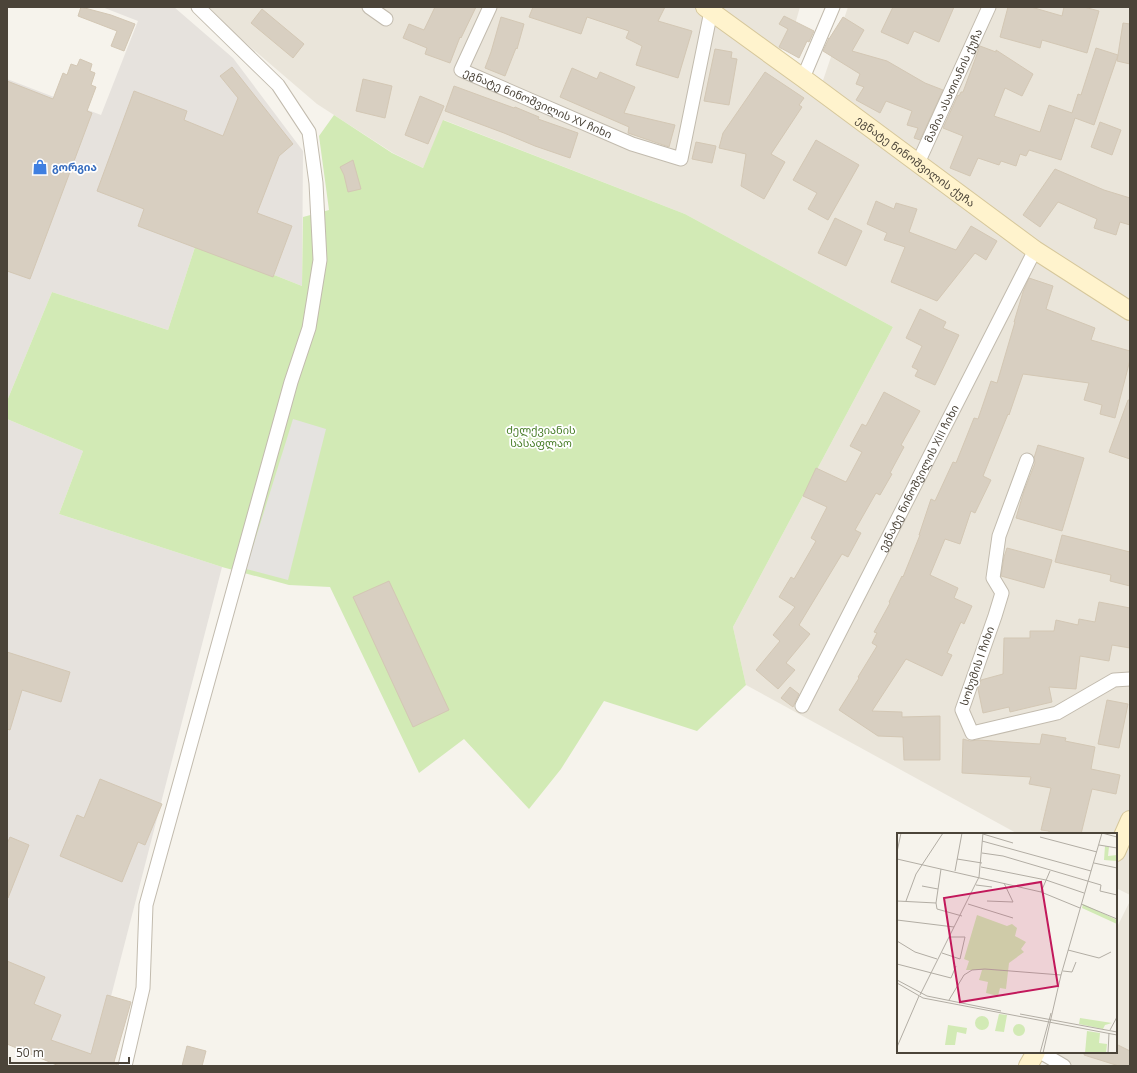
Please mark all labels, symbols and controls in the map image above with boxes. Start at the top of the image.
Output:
street label: მამია ასათიანის ქუჩა [920,26,985,145]
street label: ეგნატე ნინოშვილის XV ჩიხი [461,64,615,141]
street label: ეგნატე ნინოშვილის ქუჩა [853,112,978,210]
shop icon: გორგია [31,158,49,176]
place label: გორგია [52,159,97,174]
street label: ეგნატე ნინოშვილის XIII ჩიხი [874,402,962,554]
park label: ძელქვიანის სასაფლაო [506,422,576,450]
street label: სოხუმის I ჩიხი [956,624,997,707]
inset map [897,833,1117,1053]
scale bar [10,1039,129,1065]
text: 50 m [16,1044,44,1061]

